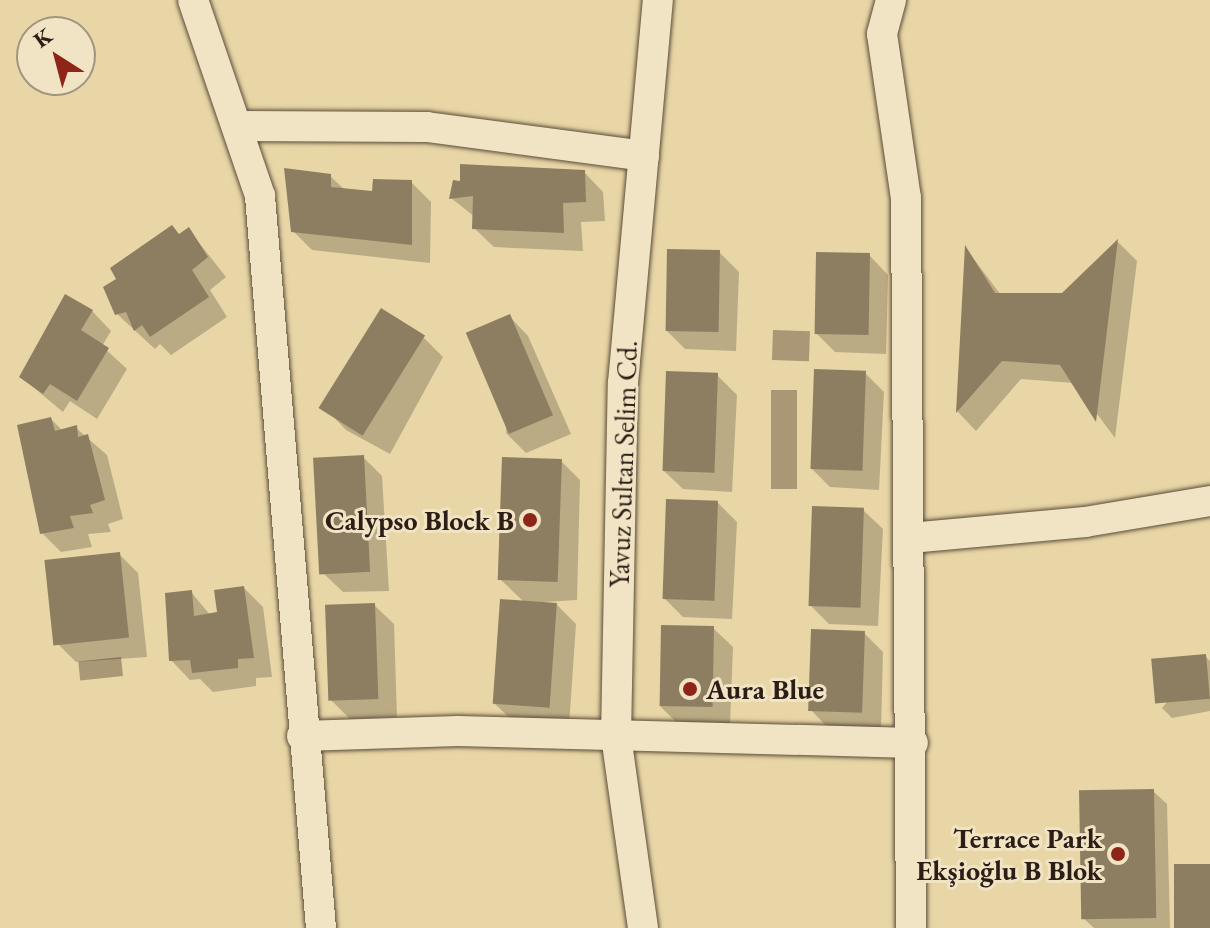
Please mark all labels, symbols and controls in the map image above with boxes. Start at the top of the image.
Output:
north arrow [16,16,96,96]
text: K [27,21,58,54]
street label: Yavuz Sultan Selim Cd. [602,340,644,588]
place label: Calypso Block B [325,503,514,537]
marker: Calypso Block B [521,511,539,529]
place label: Aura Blue [706,672,824,706]
marker: Aura Blue [681,680,699,698]
place label: Terrace Park Ekşioğlu B Blok [916,821,1102,887]
marker: Terrace Park Ekşioğlu B Blok [1109,845,1127,863]

